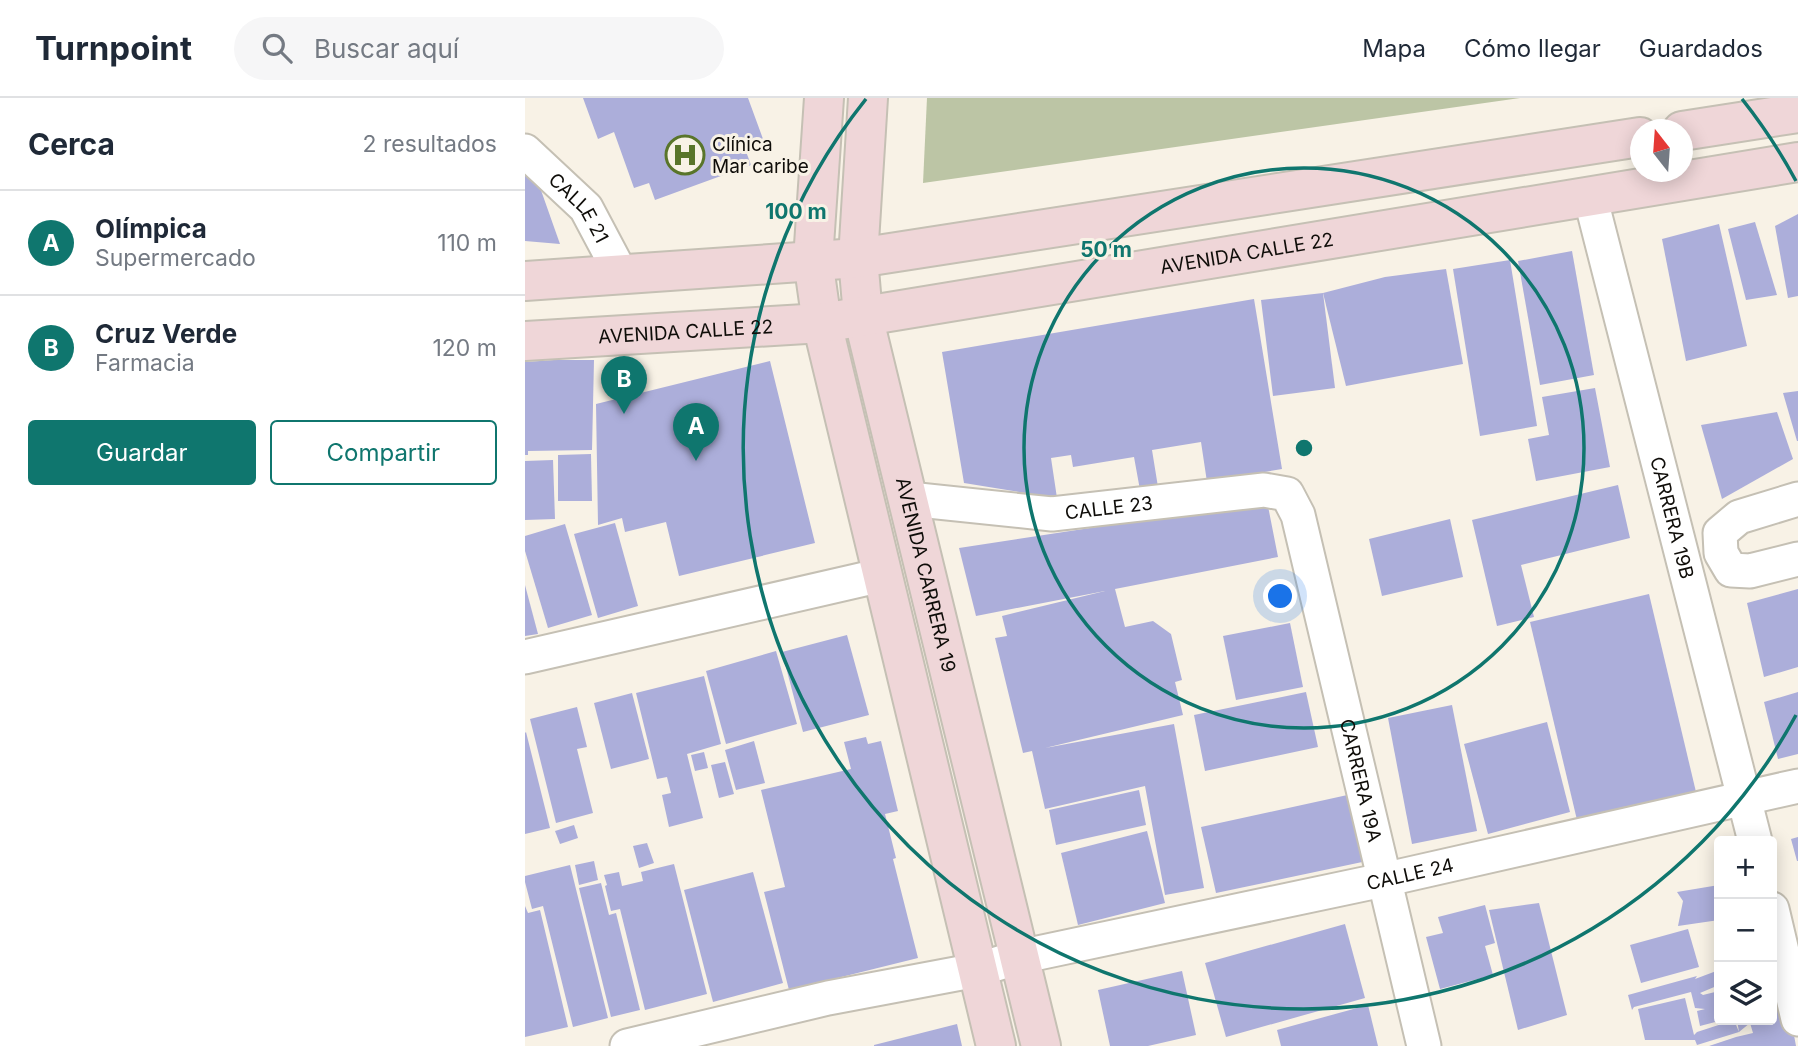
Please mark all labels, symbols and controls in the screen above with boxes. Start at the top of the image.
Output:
search box [234,17,724,80]
text: Turnpoint [35,28,192,68]
icon: search [258,29,296,67]
text: Buscar aquí [314,33,459,64]
text: Mapa [1362,34,1426,63]
text: Cómo llegar [1464,34,1601,63]
text: Guardados [1639,34,1763,63]
north arrow [1630,119,1693,182]
text: Cerca [28,126,115,162]
text: 2 resultados [363,130,497,158]
place label: Clínica Mar caribe [712,133,809,178]
hospital icon: Clínica Mar caribe [664,134,706,176]
street label: CALLE 21 [544,168,614,247]
text: 100 m [765,199,827,224]
text: Olímpica [95,213,207,244]
street label: AVENIDA CALLE 22 [1158,227,1335,279]
text: A [42,229,60,257]
text: 110 m [437,229,497,257]
text: 50 m [1080,237,1132,262]
text: Supermercado [95,244,256,272]
street label: AVENIDA CALLE 22 [597,314,774,348]
text: Cruz Verde [95,318,237,349]
text: B [43,334,59,362]
text: 120 m [432,334,497,362]
text: Farmacia [95,349,195,377]
pin: B [601,356,647,414]
pin: A [673,403,719,461]
button: Guardar [28,420,256,485]
button: Compartir [270,420,497,485]
centre of rings [1292,436,1316,460]
street label: CARRERA 19B [1646,454,1699,581]
street label: AVENIDA CARRERA 19 [891,475,961,675]
street label: CALLE 23 [1064,491,1154,524]
your location [1263,579,1297,613]
street label: CARRERA 19A [1335,717,1387,844]
map controls [1714,836,1777,1025]
button: + [1714,836,1777,899]
street label: CALLE 24 [1364,853,1456,895]
button: − [1714,899,1777,962]
button: layers [1714,962,1777,1025]

